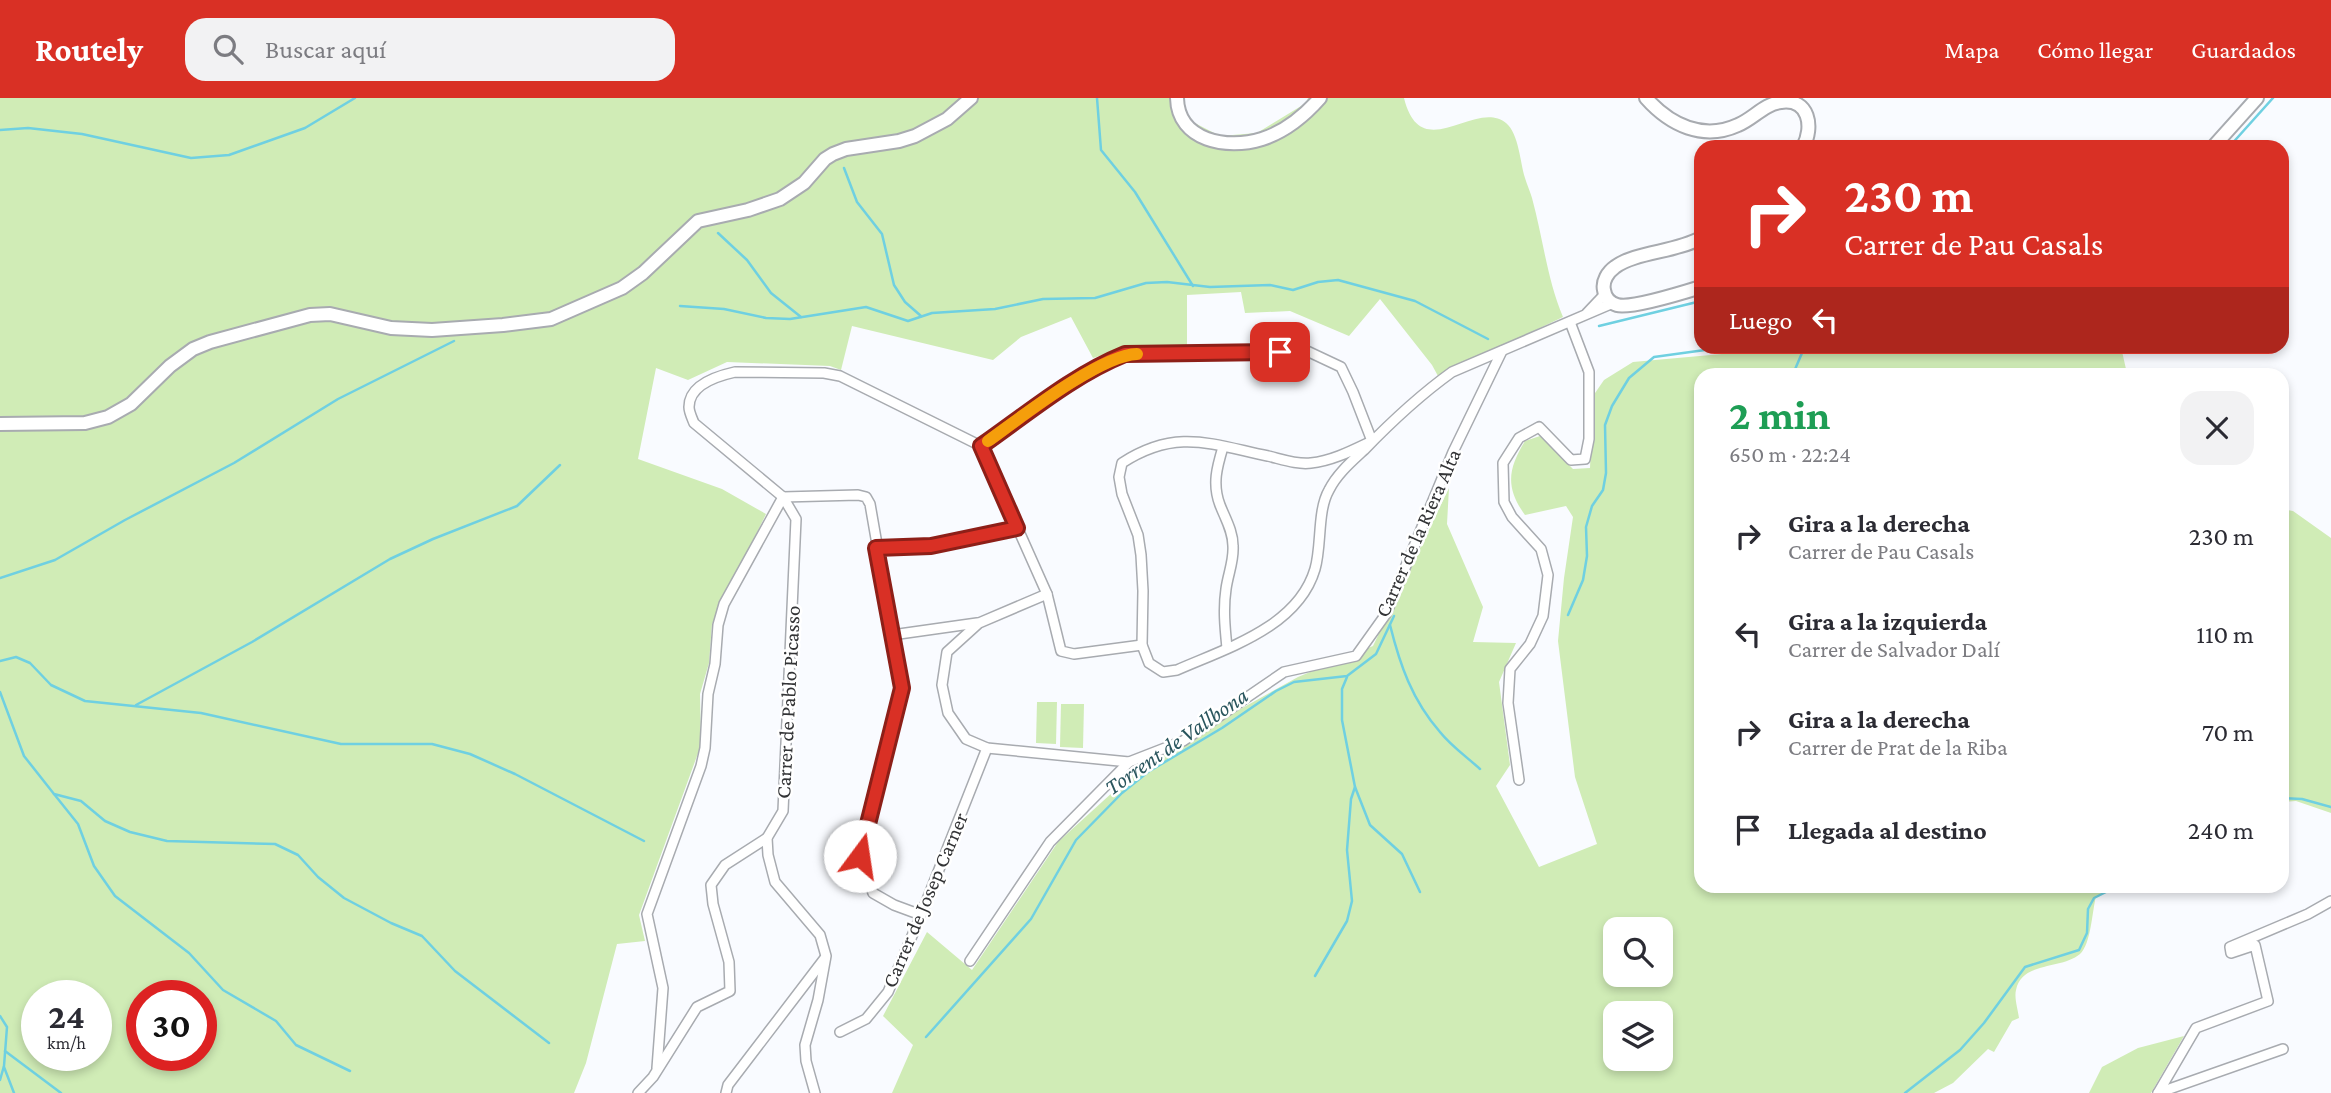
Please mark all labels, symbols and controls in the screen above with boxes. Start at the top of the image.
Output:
search box [185,18,675,81]
icon: search [209,30,247,68]
text: Routely [35,31,143,68]
text: Buscar aquí [265,35,386,64]
text: Mapa [1945,36,1999,63]
text: Cómo llegar [2037,36,2153,63]
text: Guardados [2191,36,2296,63]
icon: right [1729,168,1820,259]
text: 230 m [1844,168,1974,223]
text: Carrer de Pau Casals [1844,226,2103,262]
icon: left [1806,301,1844,339]
text: Luego [1729,306,1792,335]
pin [1250,322,1310,382]
icon: arrive [1261,333,1299,371]
text: 2 min [1729,391,1830,438]
button: close [2180,391,2254,465]
text: 650 m · 22:24 [1729,441,1851,467]
street label: Carrer de la Riera Alta [1370,445,1466,621]
text: Gira a la derecha [1788,509,1970,538]
icon: right [1729,517,1767,555]
text: 230 m [2189,522,2254,551]
text: Carrer de Pau Casals [1788,538,1974,564]
street label: Carrer de Pablo Picasso [771,605,805,799]
text: Gira a la izquierda [1788,607,1987,636]
icon: left [1729,615,1767,653]
text: 110 m [2196,620,2254,649]
text: Carrer de Salvador Dalí [1788,636,2000,662]
water label: Torrent de Vallbona [1099,682,1253,800]
text: Gira a la derecha [1788,705,1970,734]
icon: right [1729,713,1767,751]
text: 70 m [2202,718,2254,747]
text: Carrer de Prat de la Riba [1788,734,2008,760]
street label: Carrer de Josep Carner [877,808,973,991]
icon: arrive [1729,811,1767,849]
text: Llegada al destino [1788,816,1987,845]
text: 240 m [2188,816,2254,845]
position arrow [823,819,897,893]
map controls [1603,917,1673,1071]
button: search [1603,917,1673,987]
speed limit sign: 30 [126,980,217,1071]
text: 24 [48,997,85,1036]
button: layers [1603,1001,1673,1071]
text: km/h [47,1033,86,1053]

